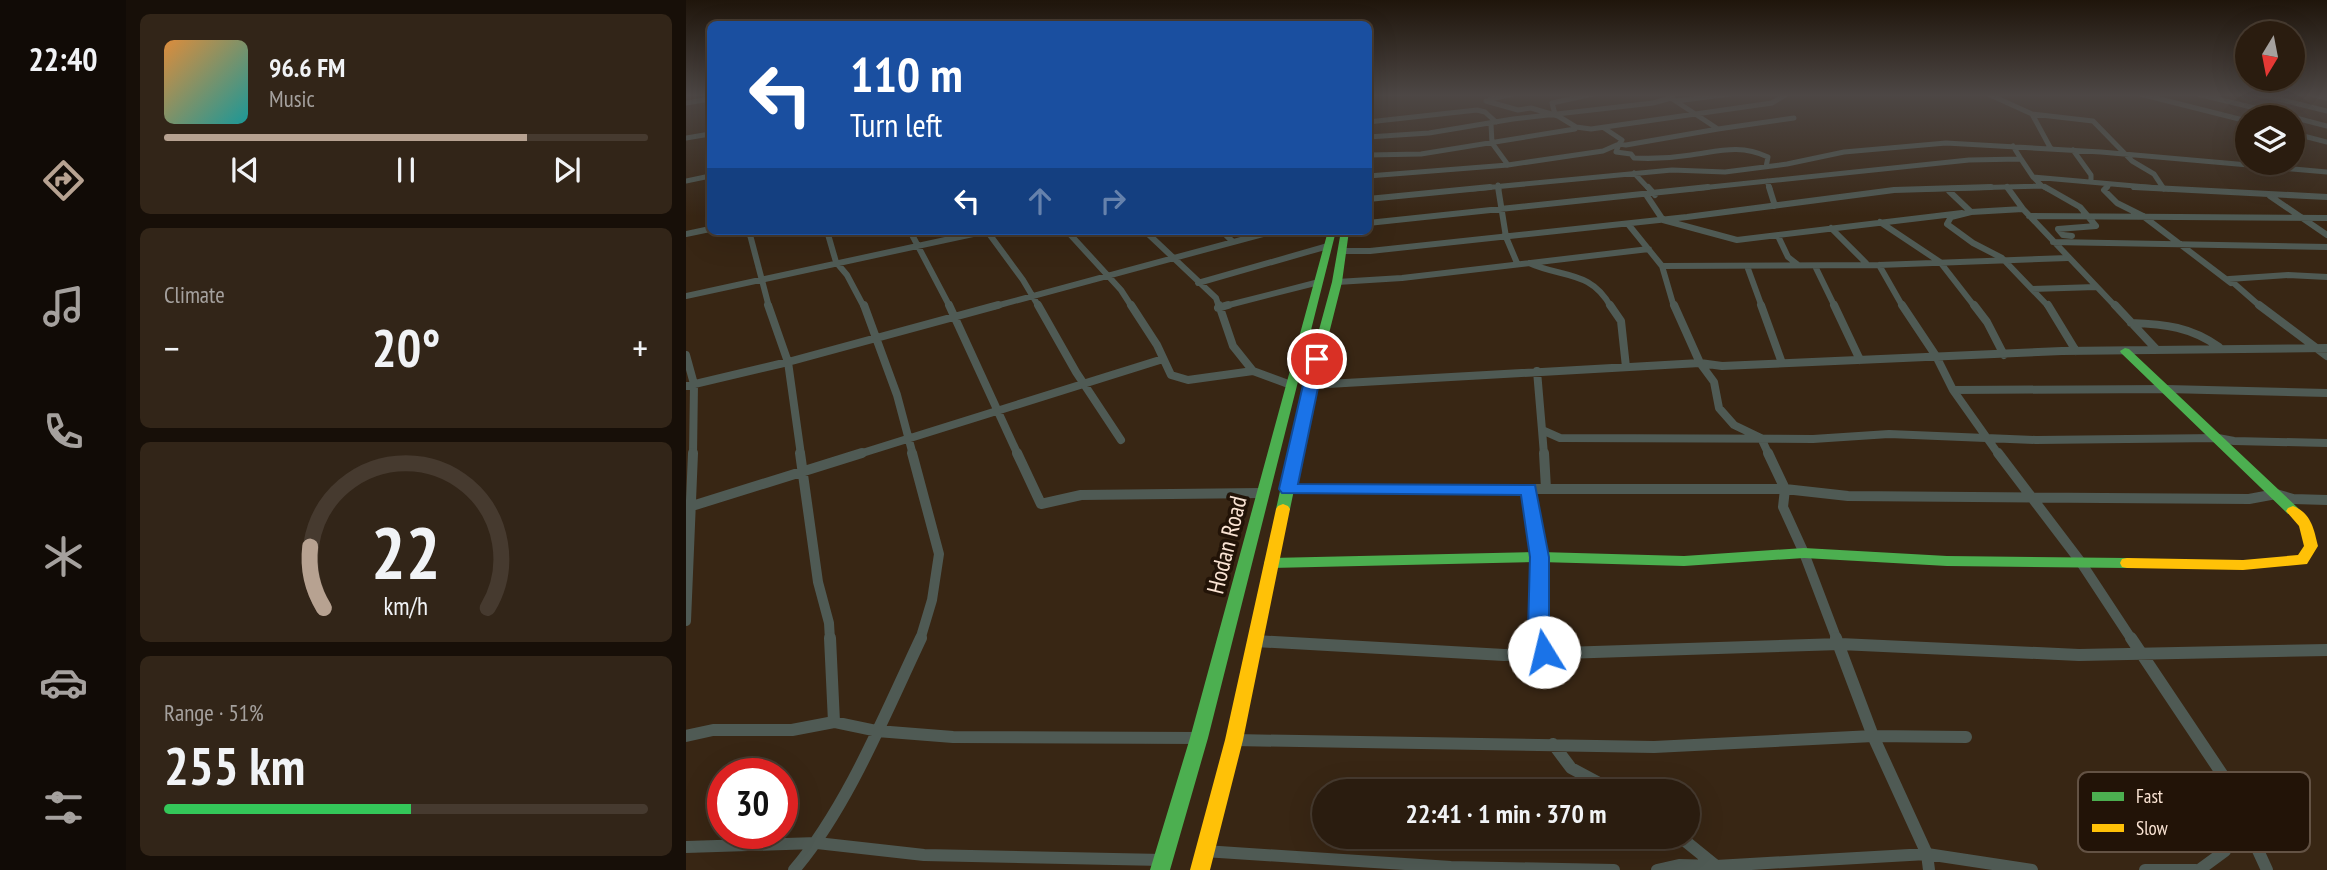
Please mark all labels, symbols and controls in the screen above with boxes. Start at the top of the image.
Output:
north arrow [2235,21,2305,91]
map controls [2235,21,2305,175]
text: 22:40 [28,38,98,80]
text: 110 m [850,42,963,106]
icon: left [735,49,826,140]
text: 96.6 FM [269,51,345,84]
text: Music [269,84,315,113]
text: Turn left [850,104,942,146]
button: layers [2235,105,2305,175]
icon: previous [226,151,264,189]
icon: pause [387,151,425,189]
icon: next [548,151,586,189]
icon: directions [39,156,88,205]
icon: left [948,182,986,220]
icon: ahead [1021,182,1059,220]
icon: right [1094,182,1132,220]
text: Climate [164,280,225,309]
icon: music [39,282,88,331]
text: 20° [372,314,440,381]
text: − [164,323,180,372]
text: + [632,323,648,372]
pin [1287,329,1347,389]
icon: arrive [1298,340,1336,378]
icon: phone [39,407,88,456]
street label: Hodan Road [1199,493,1254,597]
text: 22 [371,504,441,598]
icon: climate [39,532,88,581]
text: km/h [384,590,428,622]
position arrow [1507,615,1581,689]
icon: car [39,658,88,707]
text: Range · 51% [164,698,264,727]
text: 255 km [164,732,305,799]
speed limit sign: 30 [707,758,798,849]
legend [2078,772,2310,852]
icon: filters [39,783,88,832]
text: Fast [2136,784,2164,808]
text: 22:41 · 1 min · 370 m [1406,797,1606,830]
text: Slow [2136,816,2169,840]

